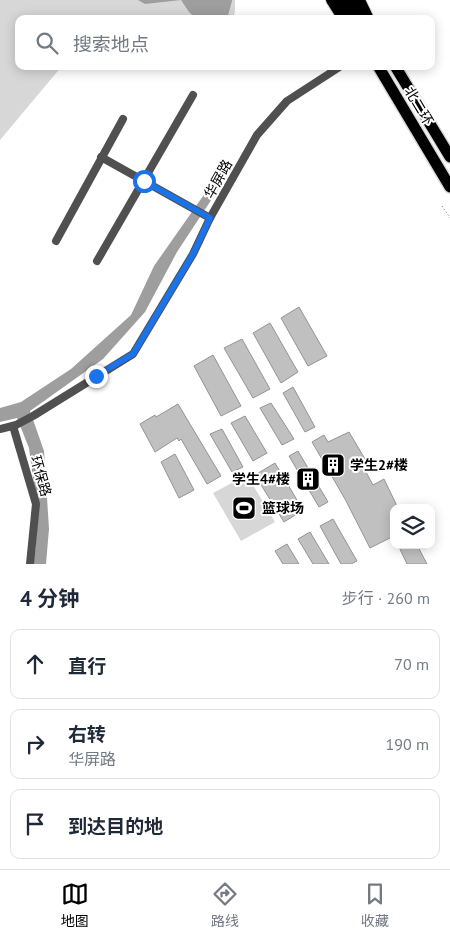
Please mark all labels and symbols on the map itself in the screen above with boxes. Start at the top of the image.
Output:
street label: 北二环 [400,83,438,129]
street label: 华屏路 [200,156,236,202]
route start [133,170,156,193]
route end [85,365,108,388]
building icon: 学生2#楼 [320,452,346,478]
street label: 环保路 [27,453,55,499]
place label: 学生2#楼 [350,456,408,474]
building icon: 学生4#楼 [295,466,321,492]
place label: 学生4#楼 [232,470,290,488]
sports icon: 篮球场 [231,495,257,521]
place label: 篮球场 [262,499,304,517]

